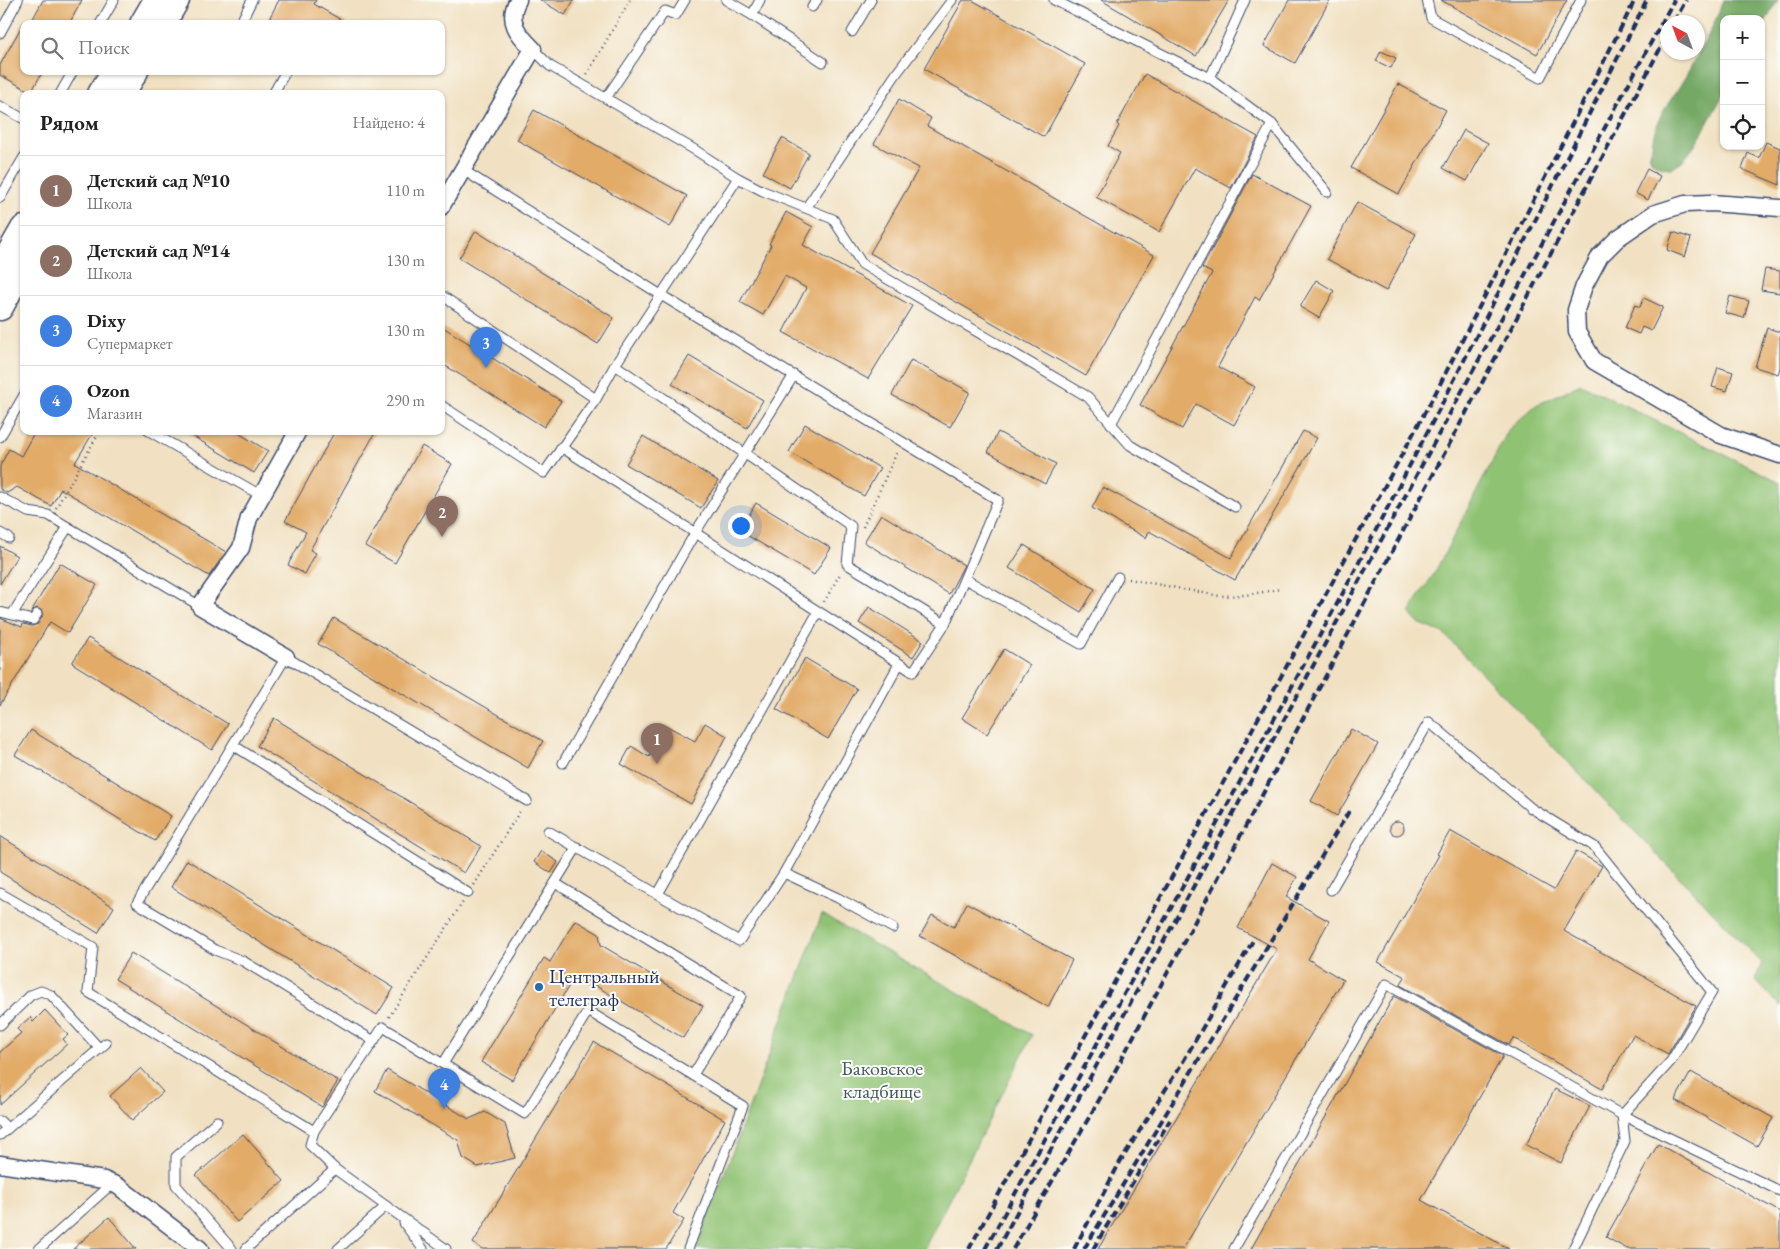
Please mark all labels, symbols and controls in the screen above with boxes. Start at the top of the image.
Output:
north arrow [1660,15,1705,60]
map controls [1720,15,1765,150]
button: + [1720,15,1765,60]
search box [20,20,445,75]
icon: search [38,34,66,62]
text: Поиск [78,35,130,60]
button: − [1720,60,1765,105]
button: locate [1720,105,1765,150]
text: Рядом [40,109,99,136]
text: Найдено: 4 [353,112,425,133]
text: Детский сад №10 [87,168,230,193]
text: 1 [52,180,60,201]
text: 110 m [386,180,425,201]
text: Школа [87,193,132,214]
text: Детский сад №14 [87,238,230,263]
text: 2 [52,250,60,271]
text: 130 m [386,250,425,271]
text: Школа [87,263,132,284]
text: Dixy [87,308,126,333]
text: 3 [52,320,60,341]
text: 130 m [386,320,425,341]
pin: 3 [470,327,502,368]
text: Супермаркет [87,333,173,354]
text: Ozon [87,378,130,403]
text: 4 [52,390,60,411]
text: 290 m [386,390,425,411]
text: Магазин [87,403,142,424]
pin: 2 [426,496,458,537]
your location [728,513,754,539]
pin: 1 [641,723,673,764]
place label: Центральный телеграф [549,963,660,1012]
marker: Центральный телеграф [533,981,545,993]
park label: Баковское кладбище [841,1055,923,1104]
pin: 4 [428,1068,460,1109]

